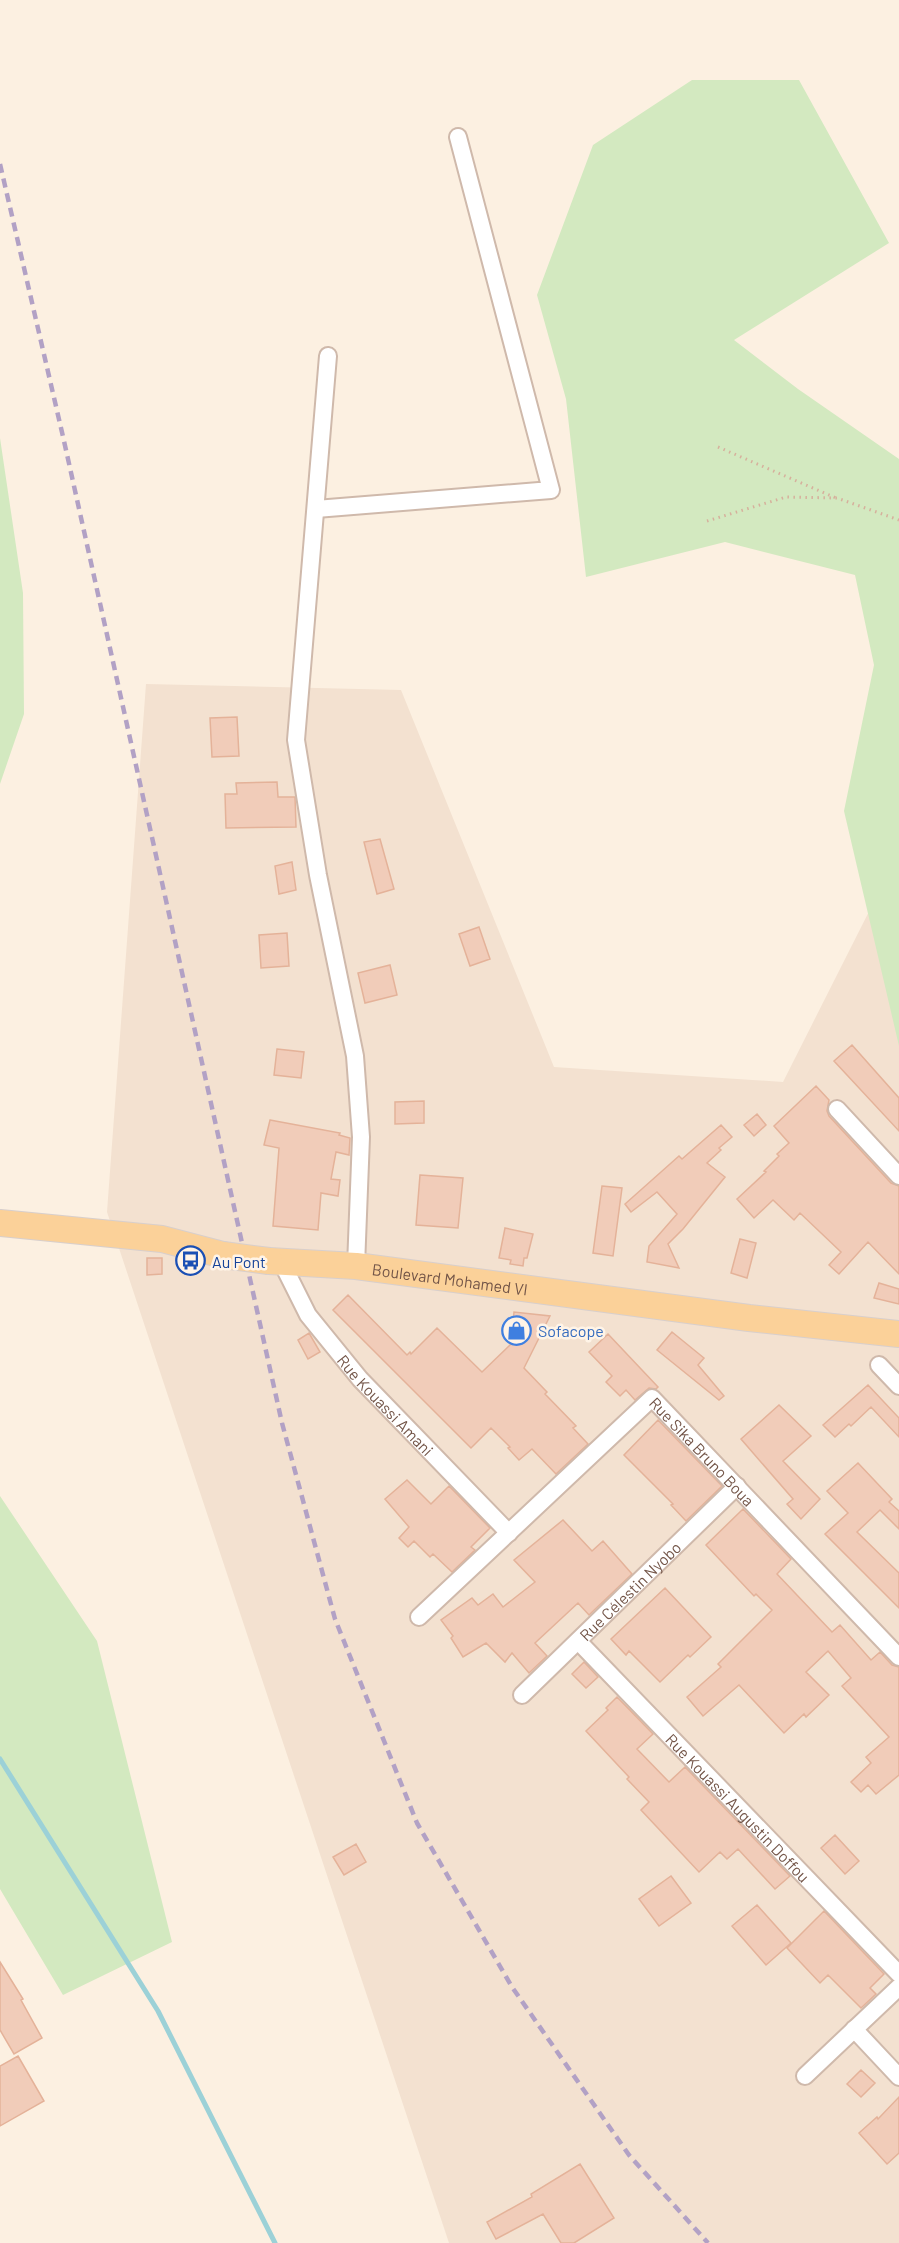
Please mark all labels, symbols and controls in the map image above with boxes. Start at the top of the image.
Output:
bus stop icon: Au Pont [175,1245,207,1277]
place label: Au Pont [212,1252,266,1271]
street label: Boulevard Mohamed VI [371,1259,529,1298]
shop icon: Sofacope [501,1314,533,1346]
place label: Sofacope [538,1321,604,1340]
street label: Rue Kouassi Amani [334,1350,438,1459]
street label: Rue Sika Bruno Boua [646,1393,759,1509]
street label: Rue Célestin Nyobo [575,1537,684,1644]
street label: Rue Kouassi Augustin Doffou [662,1729,814,1886]

